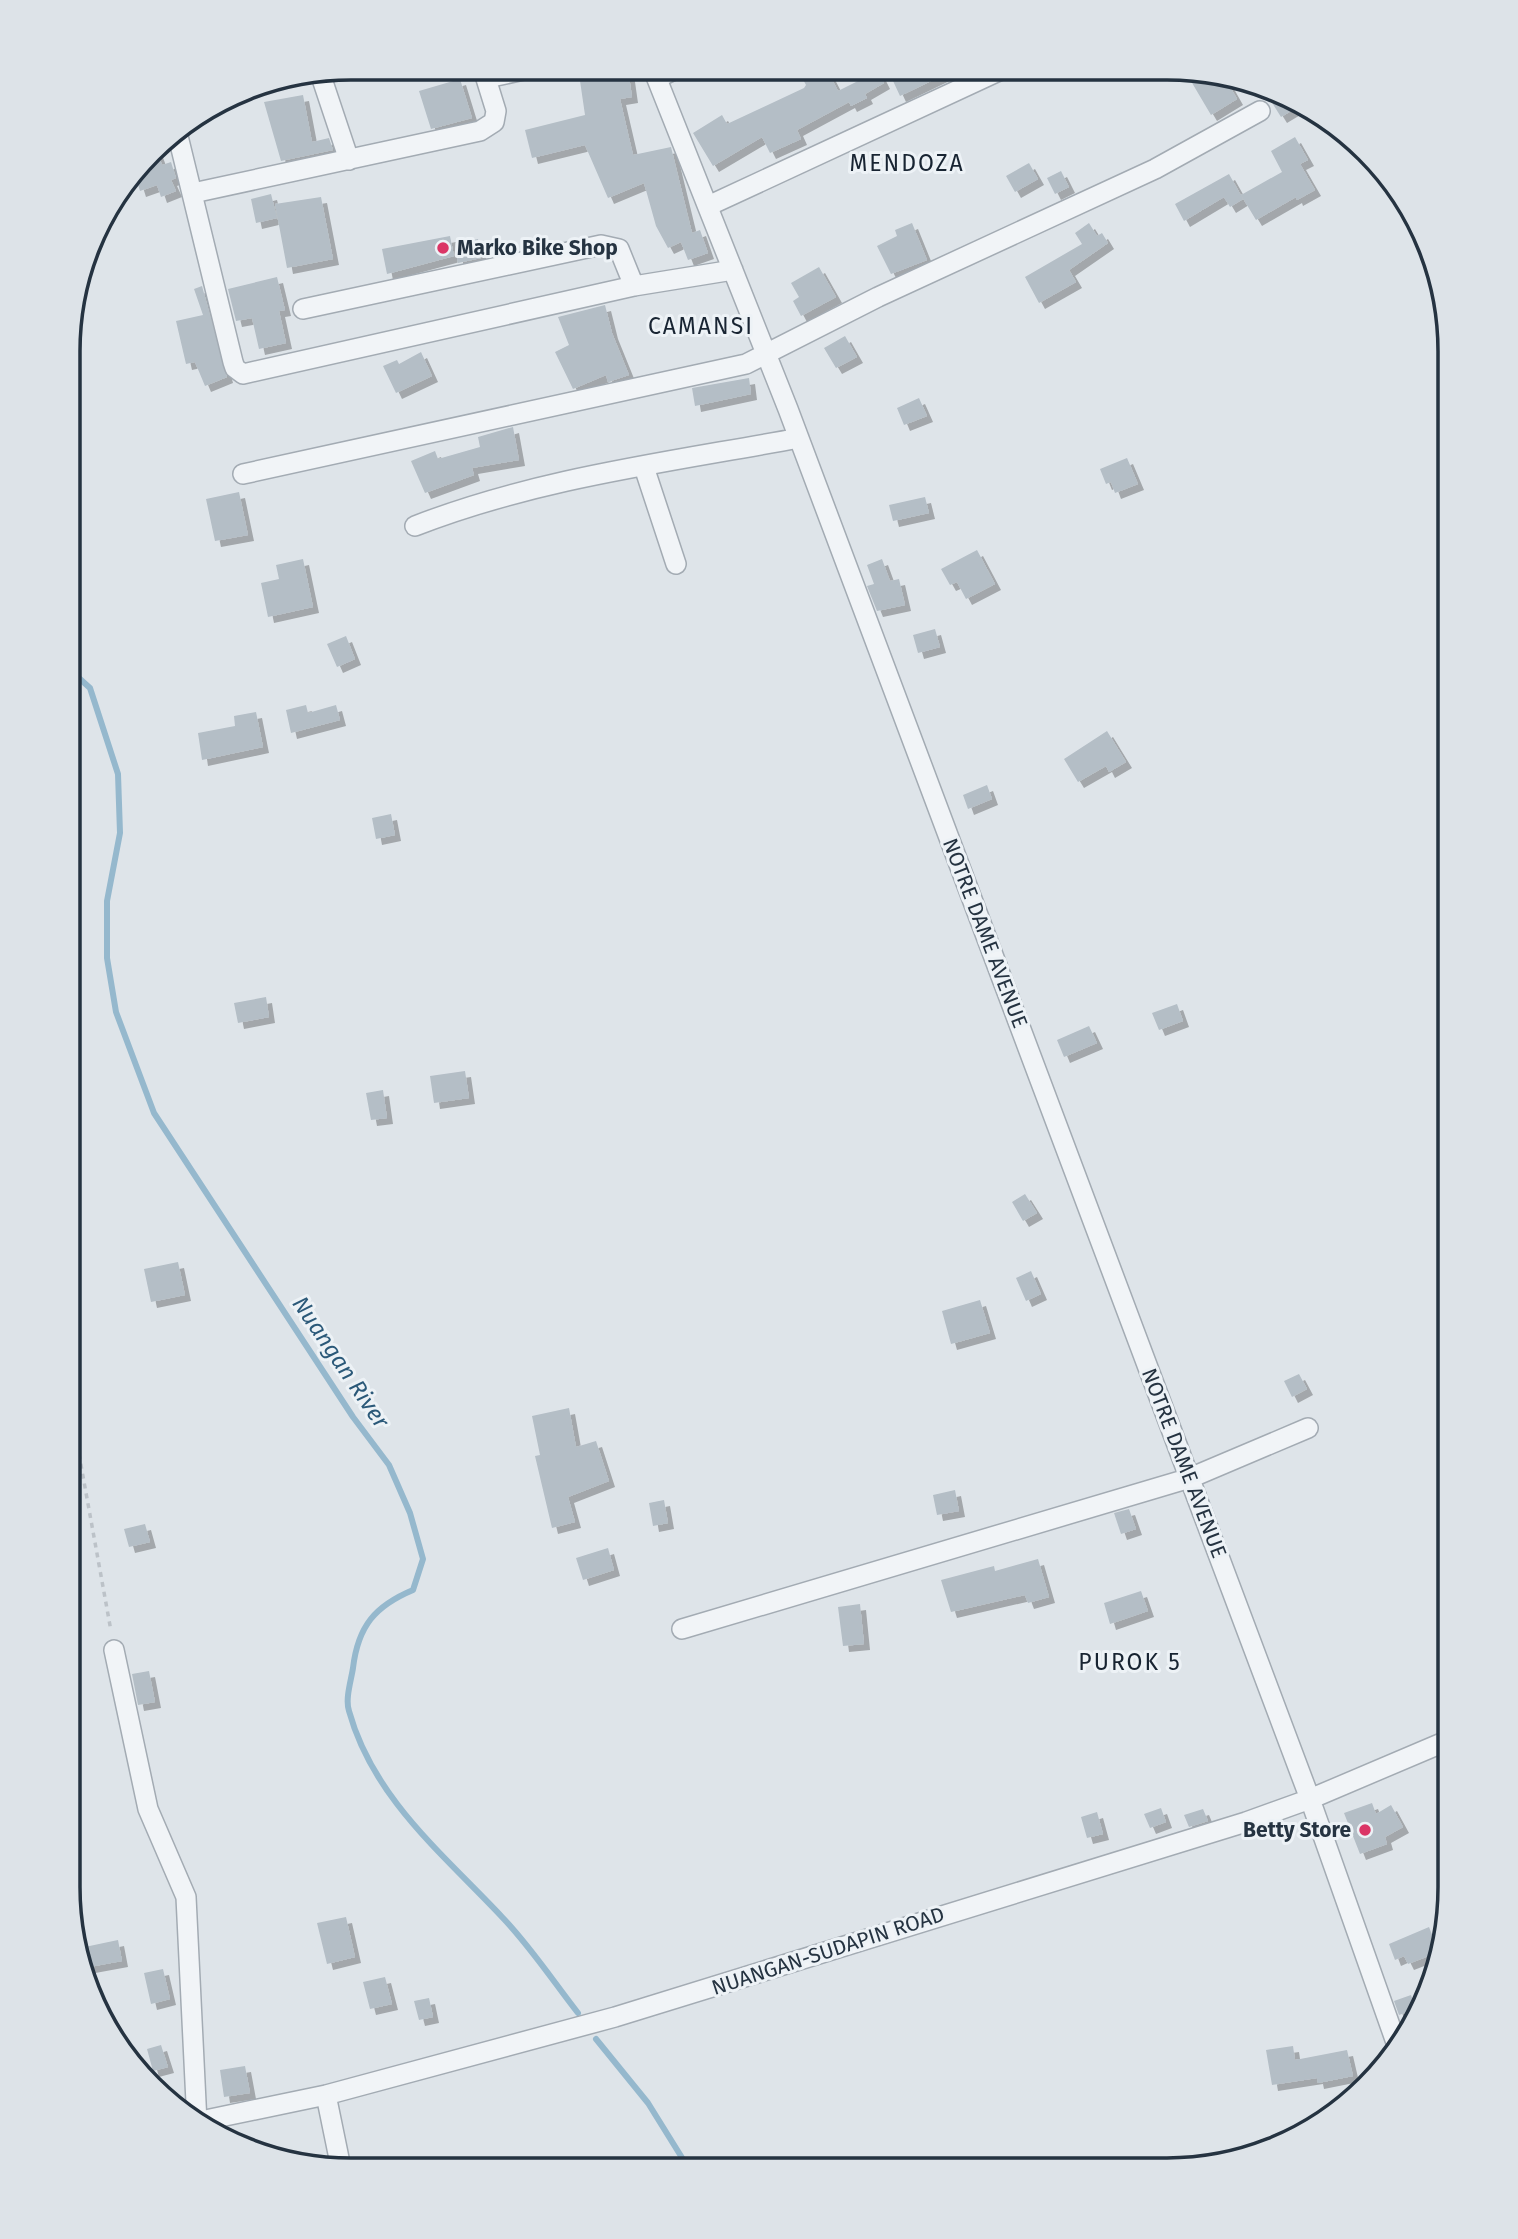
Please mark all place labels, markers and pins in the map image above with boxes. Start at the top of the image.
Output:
place label: Marko Bike Shop [457,235,618,261]
marker: Marko Bike Shop [435,240,451,256]
place label: Betty Store [1243,1817,1351,1843]
marker: Betty Store [1357,1822,1373,1838]

